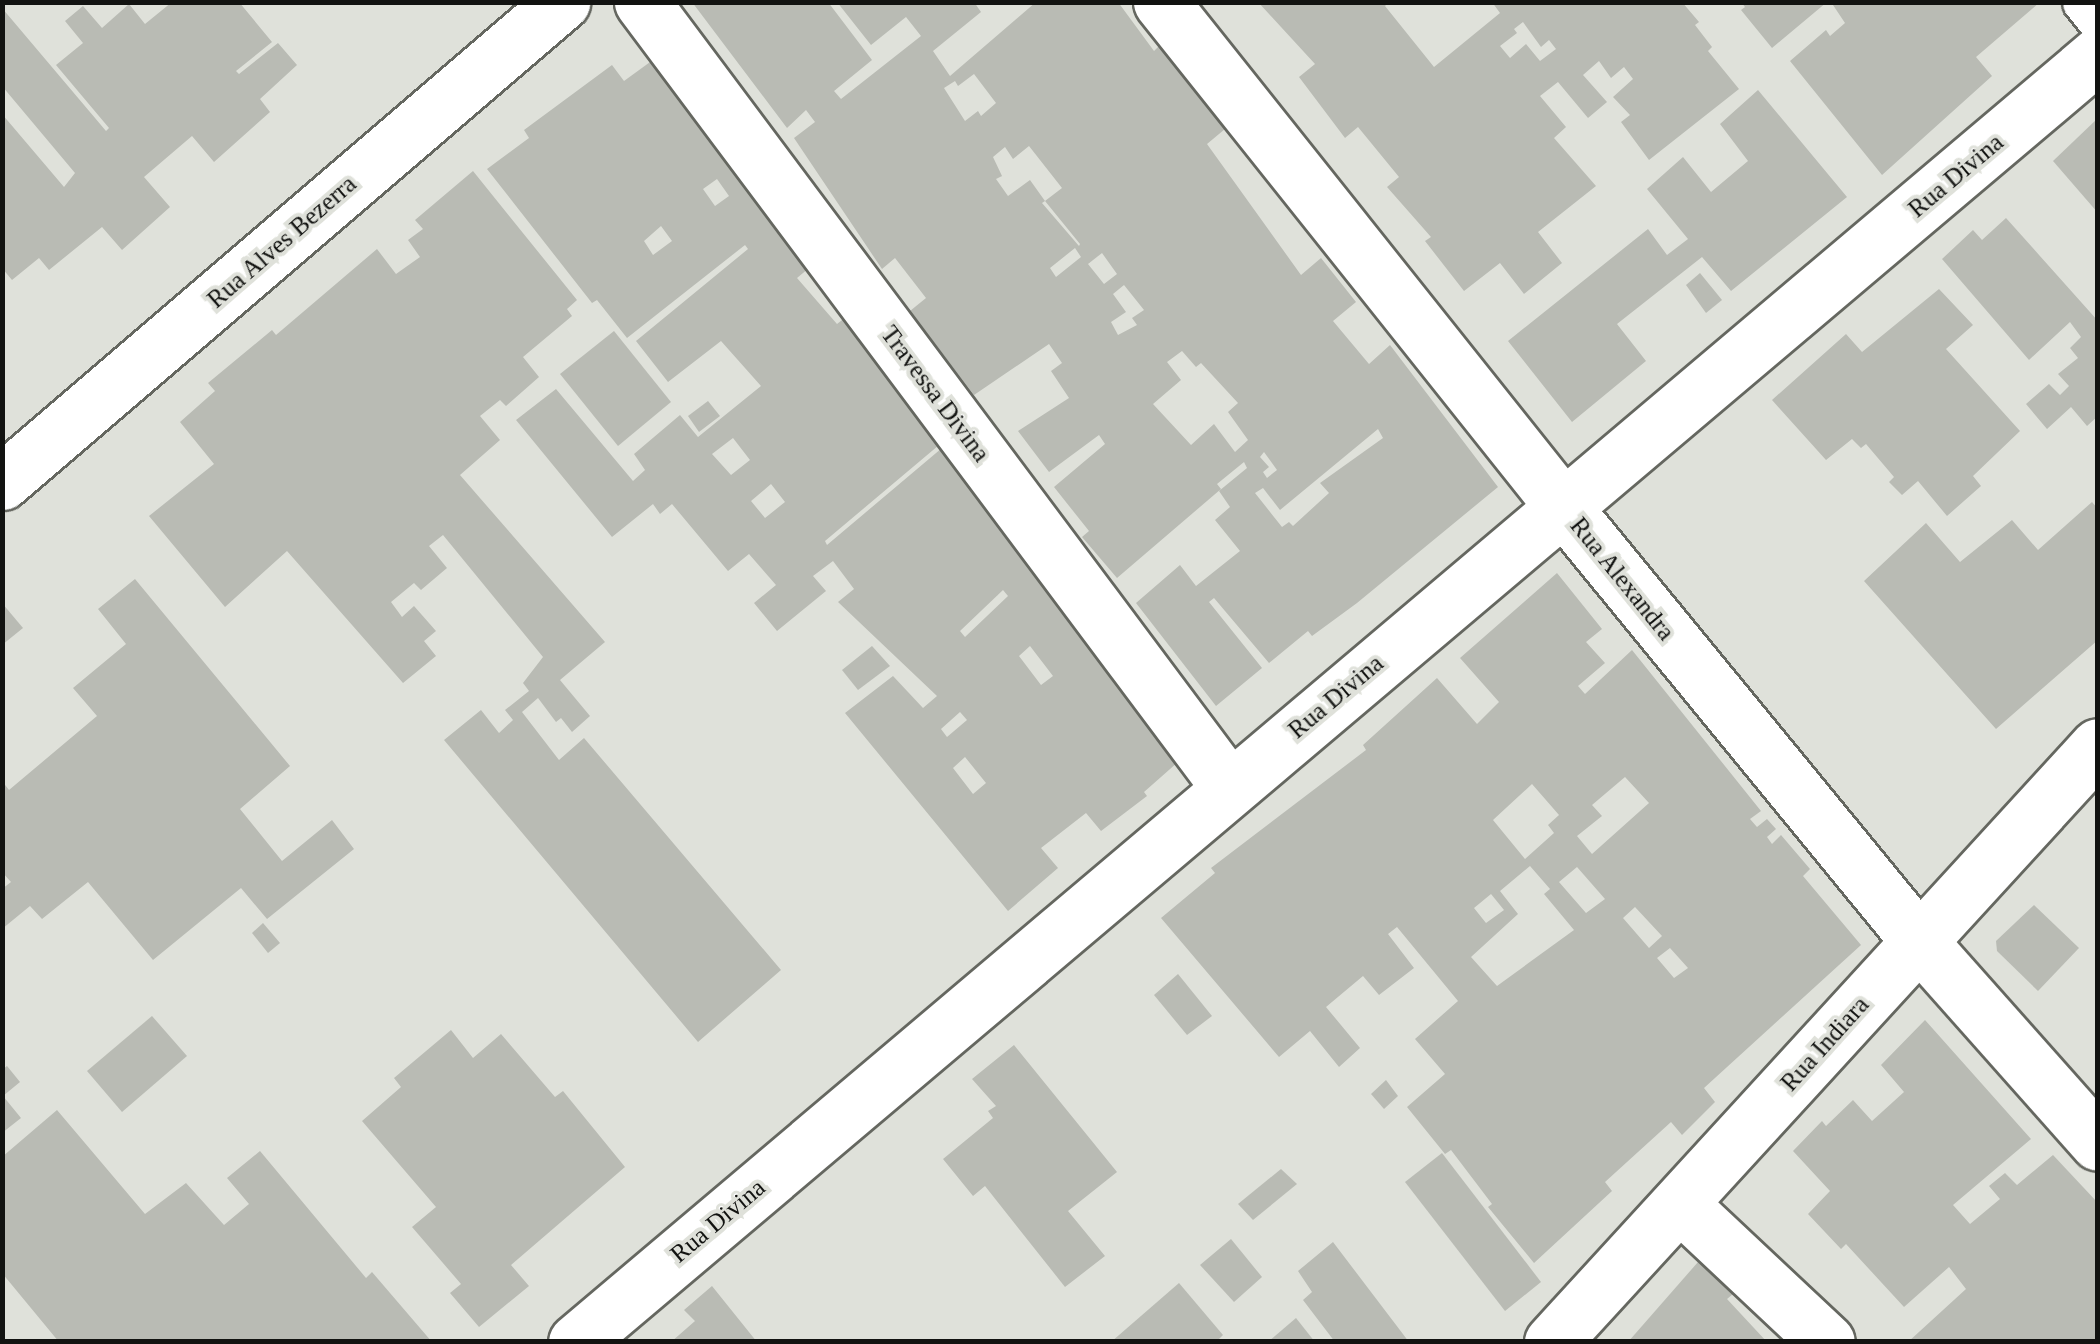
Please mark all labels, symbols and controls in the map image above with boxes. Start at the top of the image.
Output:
street label: Rua Divina [1902,128,2010,224]
street label: Rua Alves Bezerra [201,169,363,315]
street label: Travessa Divina [874,320,996,468]
street label: Rua Alexandra [1563,511,1681,647]
street label: Rua Divina [1282,649,1390,745]
street label: Rua Indiara [1775,990,1875,1098]
street label: Rua Divina [664,1173,772,1269]

